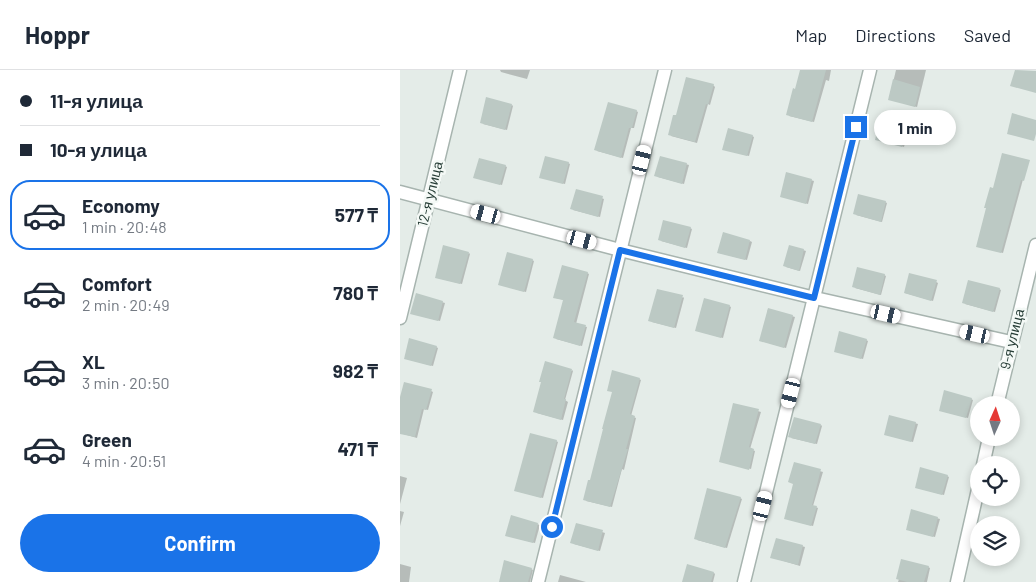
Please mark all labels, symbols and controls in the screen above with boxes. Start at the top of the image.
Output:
text: Hoppr [25,20,90,49]
text: Map [795,24,827,46]
text: Directions [855,24,936,46]
text: Saved [964,24,1011,46]
text: 11-я улица [50,89,143,112]
callout: 1 min [874,110,956,144]
route end [845,116,867,138]
text: 1 min [897,118,933,137]
text: 10-я улица [50,138,147,161]
car [631,144,652,176]
street label: 12-я улица [413,159,446,228]
icon: car [22,193,67,238]
text: Economy [82,194,160,217]
text: 577 ₸ [335,203,378,226]
car [469,203,502,225]
text: 1 min · 20:48 [82,217,167,236]
car [565,229,598,251]
icon: car [22,271,67,316]
text: Comfort [82,272,152,295]
text: 780 ₸ [333,281,378,304]
text: 2 min · 20:49 [82,295,170,314]
car [869,303,902,325]
street label: 9-я улица [996,307,1027,371]
car [958,323,991,345]
icon: car [22,349,67,394]
text: XL [82,350,105,373]
text: 982 ₸ [333,359,378,382]
text: 3 min · 20:50 [82,373,169,392]
car [780,377,801,409]
north arrow [970,396,1020,446]
map controls [970,396,1020,566]
icon: car [22,427,67,472]
text: Green [82,428,132,451]
text: 471 ₸ [337,437,378,460]
text: 4 min · 20:51 [82,451,166,470]
button: locate [970,456,1020,506]
car [752,490,773,522]
button: Confirm [20,514,380,572]
route start [541,516,563,538]
button: layers [970,516,1020,566]

